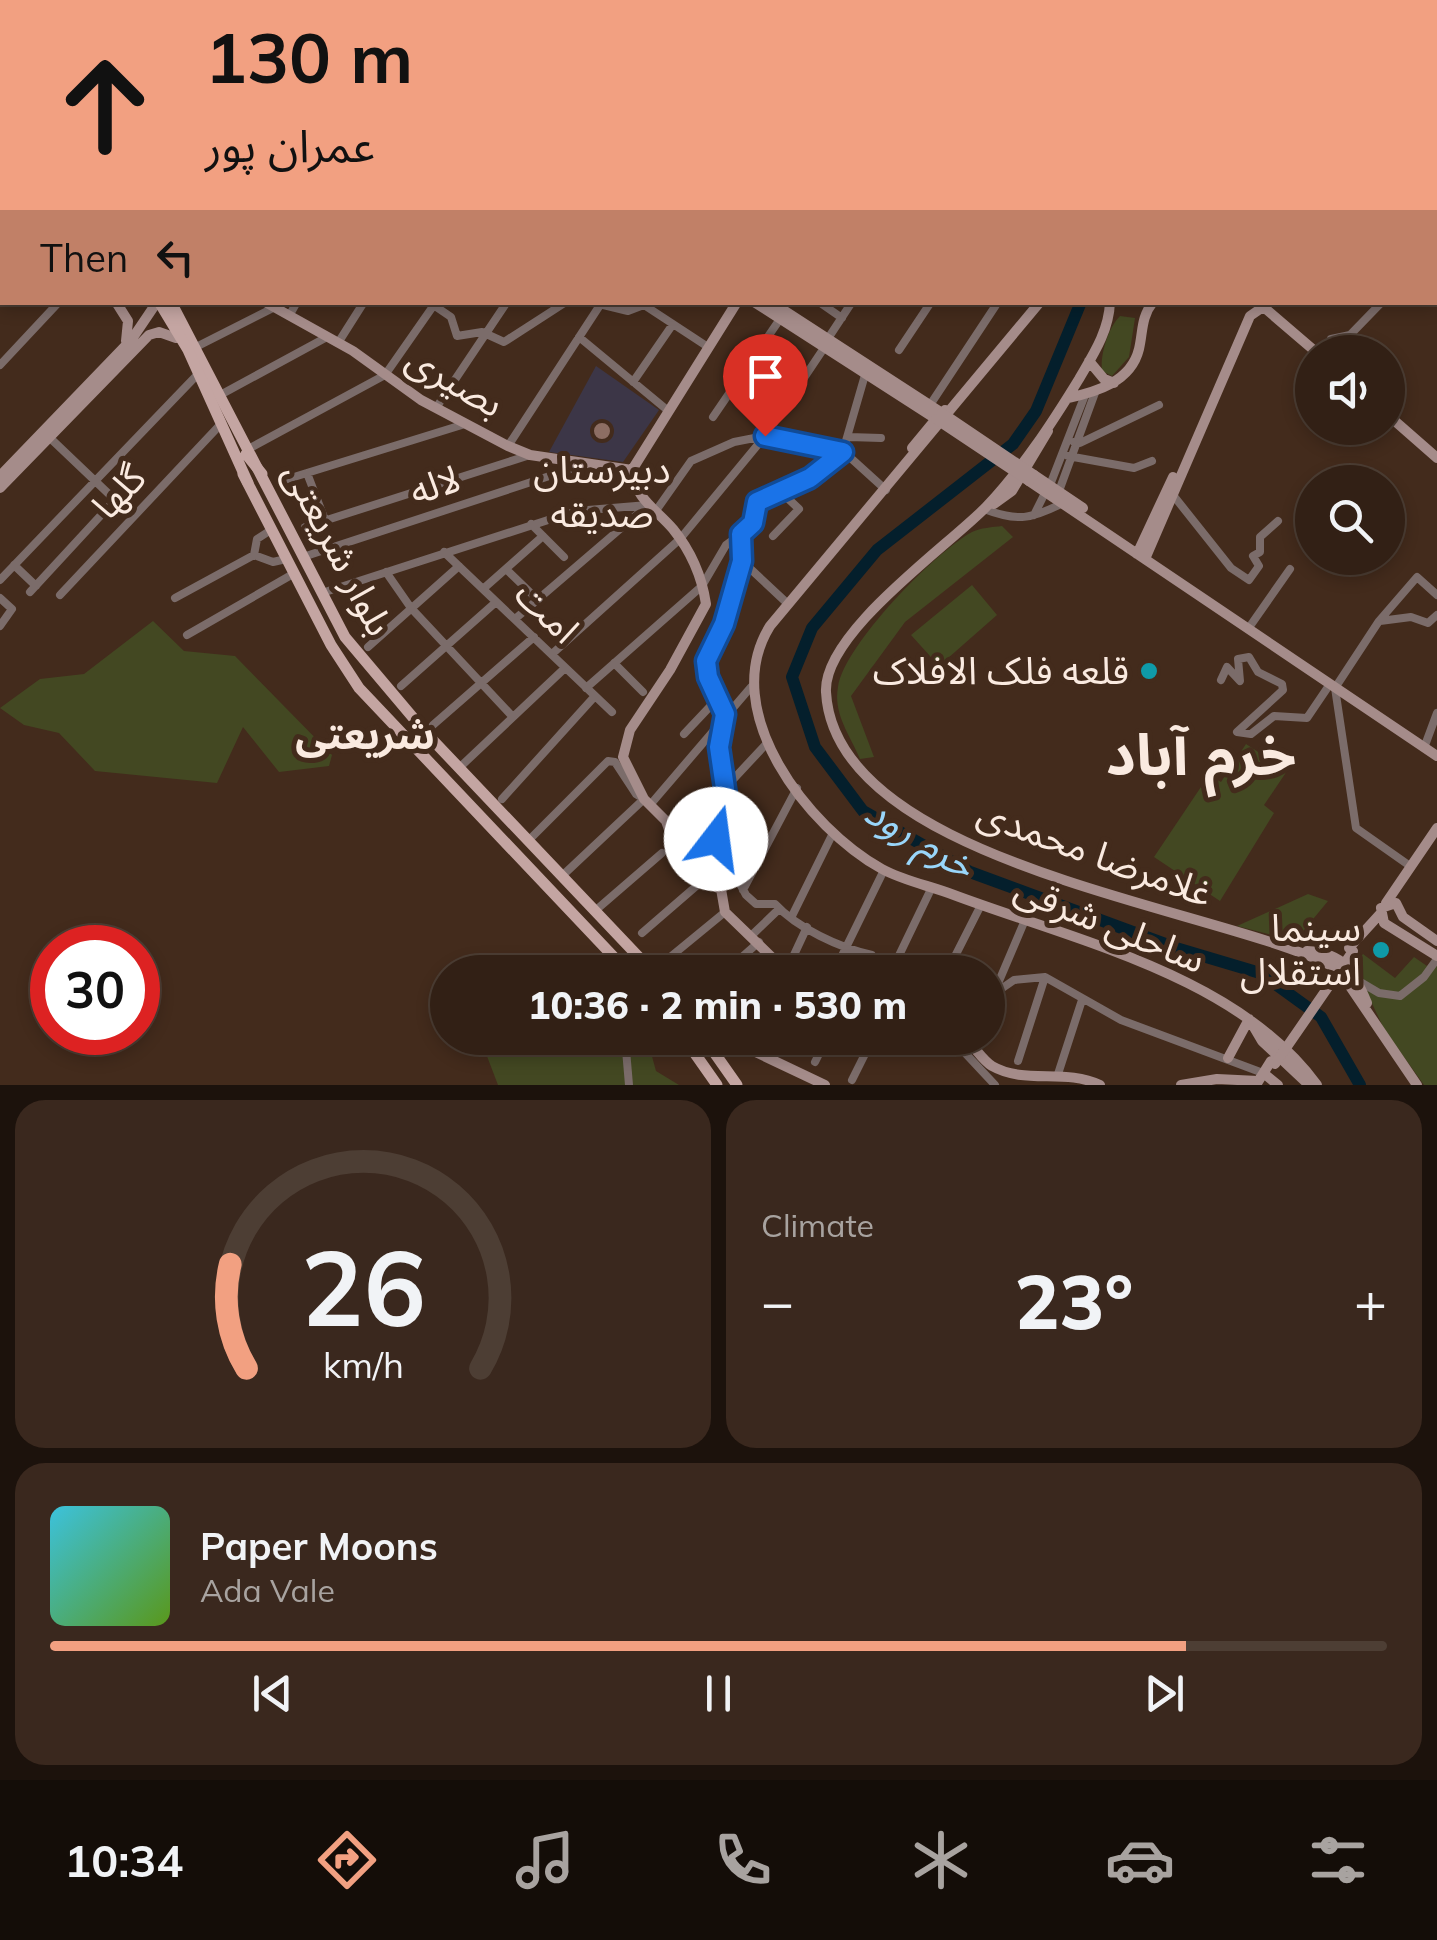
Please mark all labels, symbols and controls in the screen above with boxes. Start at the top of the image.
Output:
text: 130 m [205,13,413,101]
icon: ahead [40,40,170,170]
text: عمران پور [205,117,375,173]
icon: left [148,230,203,285]
text: Then [40,234,128,282]
street label: بصیری [398,333,513,427]
pin [723,334,808,437]
map controls [1295,335,1405,575]
button: sound [1295,335,1405,445]
icon: arrive [738,349,793,404]
marker: دبیرستان صدیقه [591,420,613,442]
place label: دبیرستان صدیقه [533,445,671,537]
street label: گلها [81,453,156,529]
street label: لاله [403,453,466,515]
street label: بلوار شریعتی [273,454,405,643]
button: search [1295,465,1405,575]
street label: امت [506,570,590,653]
place label: قلعه فلک الافلاک [873,646,1129,694]
marker: قلعه فلک الافلاک [1138,660,1160,682]
district label: شریعتی [295,709,435,759]
district label: خرم آباد [1106,717,1296,798]
water label: خرم رود [853,785,985,895]
position arrow [664,787,768,891]
street label: غلامرضا محمدی [971,787,1219,917]
street label: ساحلی شرقی [1008,863,1213,983]
place label: سینما استقلال [1240,903,1361,995]
speed limit sign: 30 [30,925,160,1055]
marker: سینما استقلال [1370,939,1392,961]
text: 10:36 · 2 min · 530 m [528,981,907,1029]
text: Climate [761,1205,874,1245]
text: 26 [301,1221,425,1352]
text: 23° [1015,1254,1133,1348]
text: − [761,1267,794,1336]
text: + [1354,1267,1387,1336]
text: km/h [323,1342,403,1387]
text: Paper Moons [200,1522,438,1570]
text: Ada Vale [200,1570,335,1610]
icon: previous [245,1666,300,1721]
icon: pause [691,1666,746,1721]
icon: next [1137,1666,1192,1721]
icon: directions [312,1825,382,1895]
icon: music [510,1825,580,1895]
icon: phone [708,1825,778,1895]
icon: climate [906,1825,976,1895]
icon: car [1105,1825,1175,1895]
icon: filters [1303,1825,1373,1895]
text: 10:34 [64,1832,183,1888]

